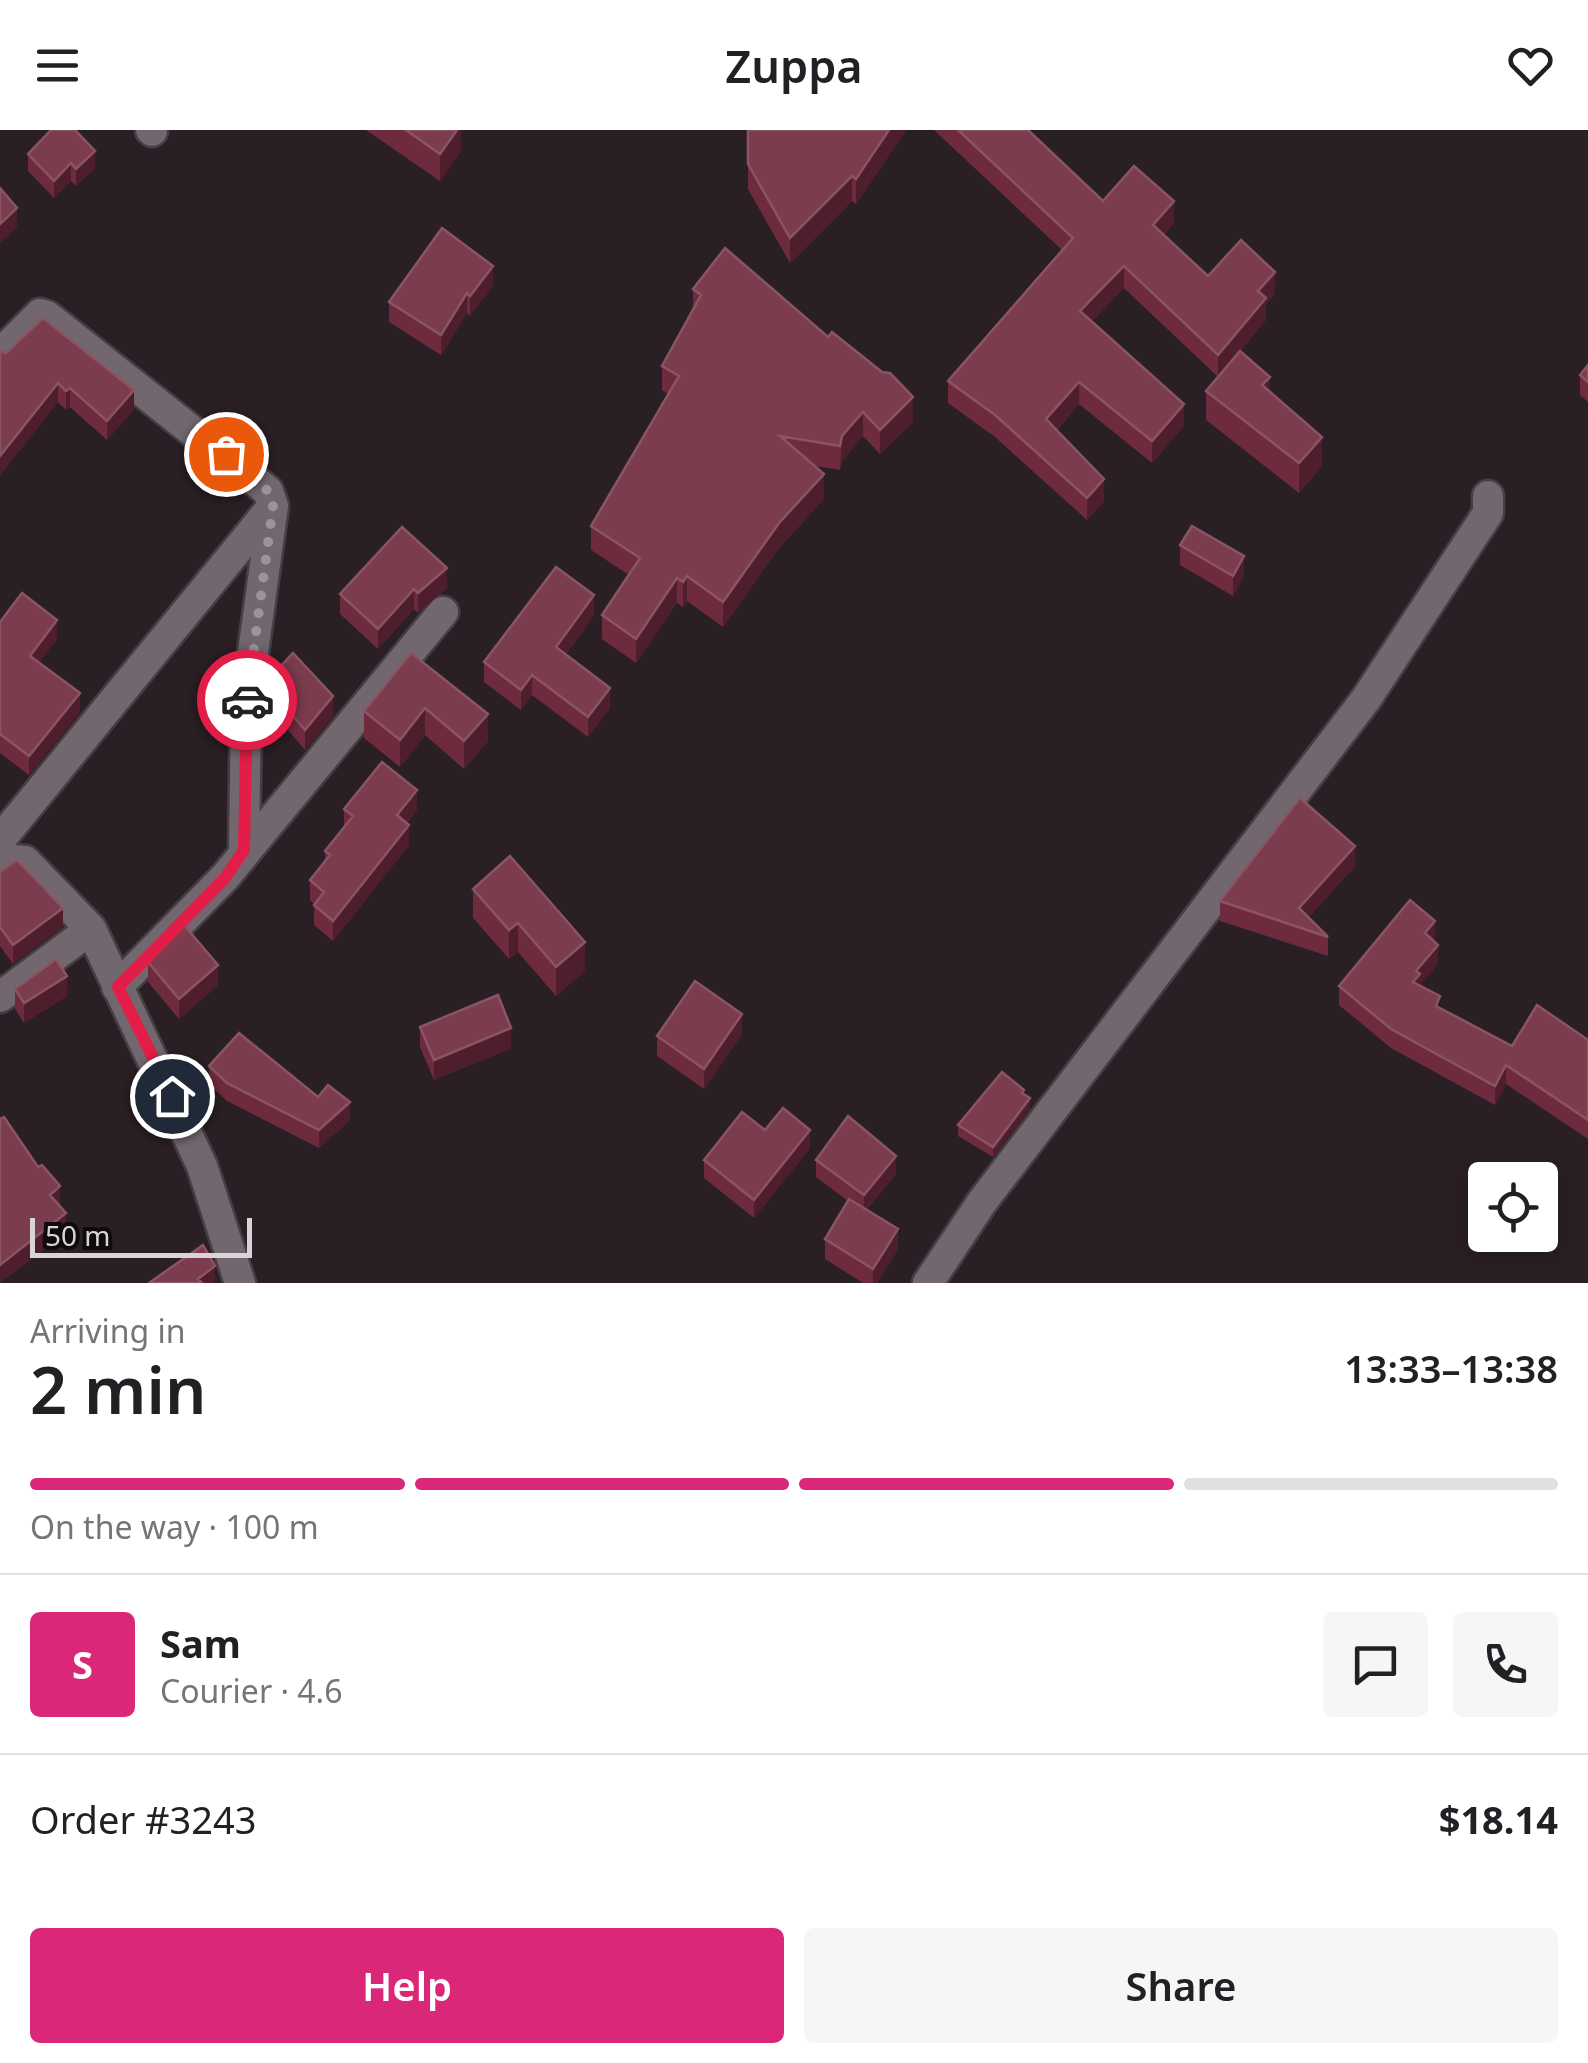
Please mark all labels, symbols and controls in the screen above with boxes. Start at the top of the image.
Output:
text: Zuppa [725,35,863,96]
icon: menu [30,38,85,93]
icon: heart [1503,38,1558,93]
pin [184,412,269,497]
icon: bag [199,427,254,482]
courier [197,650,297,750]
icon: car [220,673,275,728]
pin [130,1054,215,1139]
icon: home [145,1069,200,1124]
map controls [1468,1162,1558,1252]
button: locate [1468,1162,1558,1252]
scale bar [30,1213,252,1258]
text: 50 m [45,1216,111,1254]
text: Arriving in [30,1309,185,1352]
text: 13:33–13:38 [1344,1342,1558,1394]
text: 2 min [30,1345,206,1433]
text: On the way · 100 m [30,1505,319,1548]
button: chat [1323,1612,1428,1717]
button: phone [1453,1612,1558,1717]
text: Sam [160,1617,241,1669]
text: S [72,1638,93,1690]
text: Courier · 4.6 [160,1669,343,1712]
text: Order #3243 [30,1793,256,1845]
text: $18.14 [1439,1793,1558,1845]
button: Help [30,1928,784,2043]
button: Share [804,1928,1558,2043]

